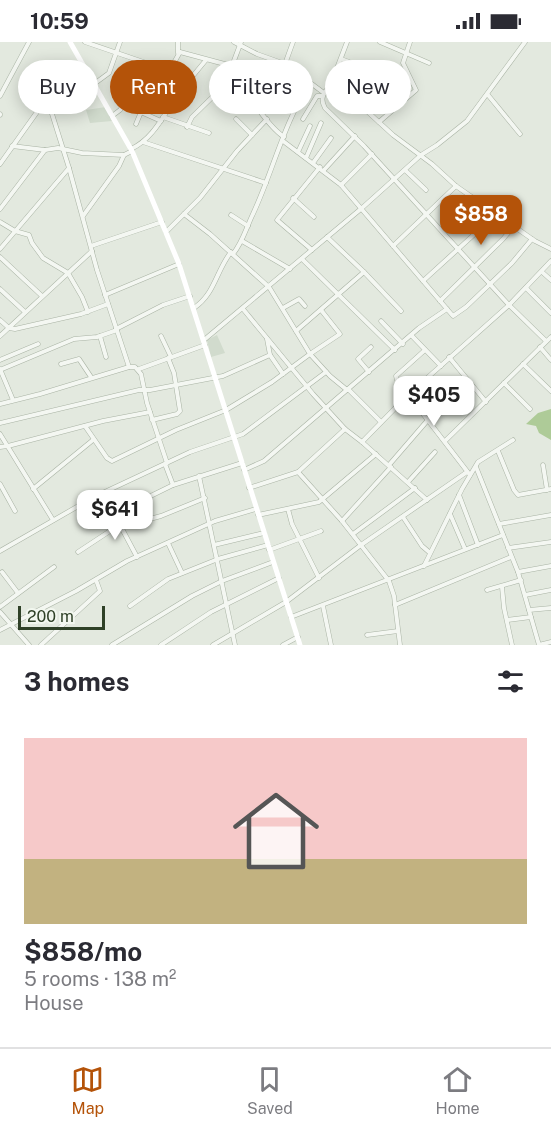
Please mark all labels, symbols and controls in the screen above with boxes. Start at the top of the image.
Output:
text: 10:59 [30,8,89,34]
chip: Buy [18,60,98,114]
chip: Rent [110,60,197,114]
chip: Filters [209,60,313,114]
chip: New [325,60,411,114]
pin: $858 [445,195,517,246]
text: $858 [454,202,508,226]
pin: $405 [398,376,470,427]
text: $405 [407,383,461,407]
pin: $641 [79,490,151,541]
text: $641 [91,497,139,521]
scale bar [18,603,105,630]
text: 200 m [27,607,74,626]
icon: filters [494,665,527,698]
text: 3 homes [24,666,129,697]
icon: home [222,777,330,885]
text: $858/mo [24,936,142,967]
text: 5 rooms · 138 m² [24,967,176,991]
text: House [24,991,84,1015]
tab: Map [71,1063,104,1118]
tab: Saved [247,1063,293,1118]
tab: Home [436,1063,480,1118]

